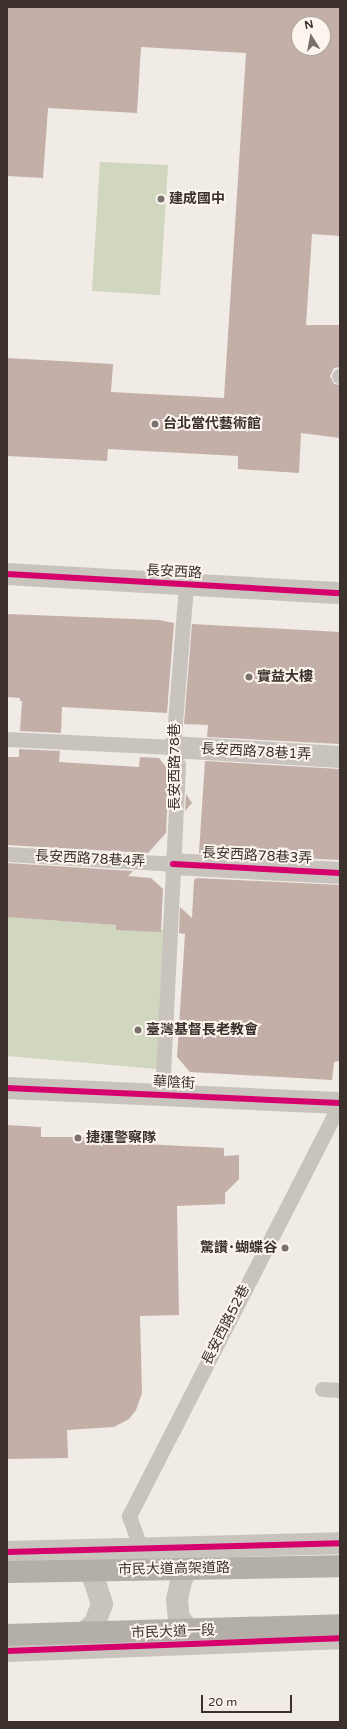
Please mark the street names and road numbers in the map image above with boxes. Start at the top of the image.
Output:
street label: 長安西路 [146,562,202,582]
street label: 長安西路78巷 [167,723,183,811]
street label: 長安西路78巷1弄 [200,741,312,763]
street label: 長安西路78巷3弄 [201,845,313,867]
street label: 長安西路78巷4弄 [34,848,146,870]
street label: 華陰街 [153,1074,195,1092]
street label: 長安西路52巷 [199,1282,253,1368]
street label: 市民大道高架道路 [118,1560,230,1578]
street label: 市民大道一段 [131,1622,215,1642]

